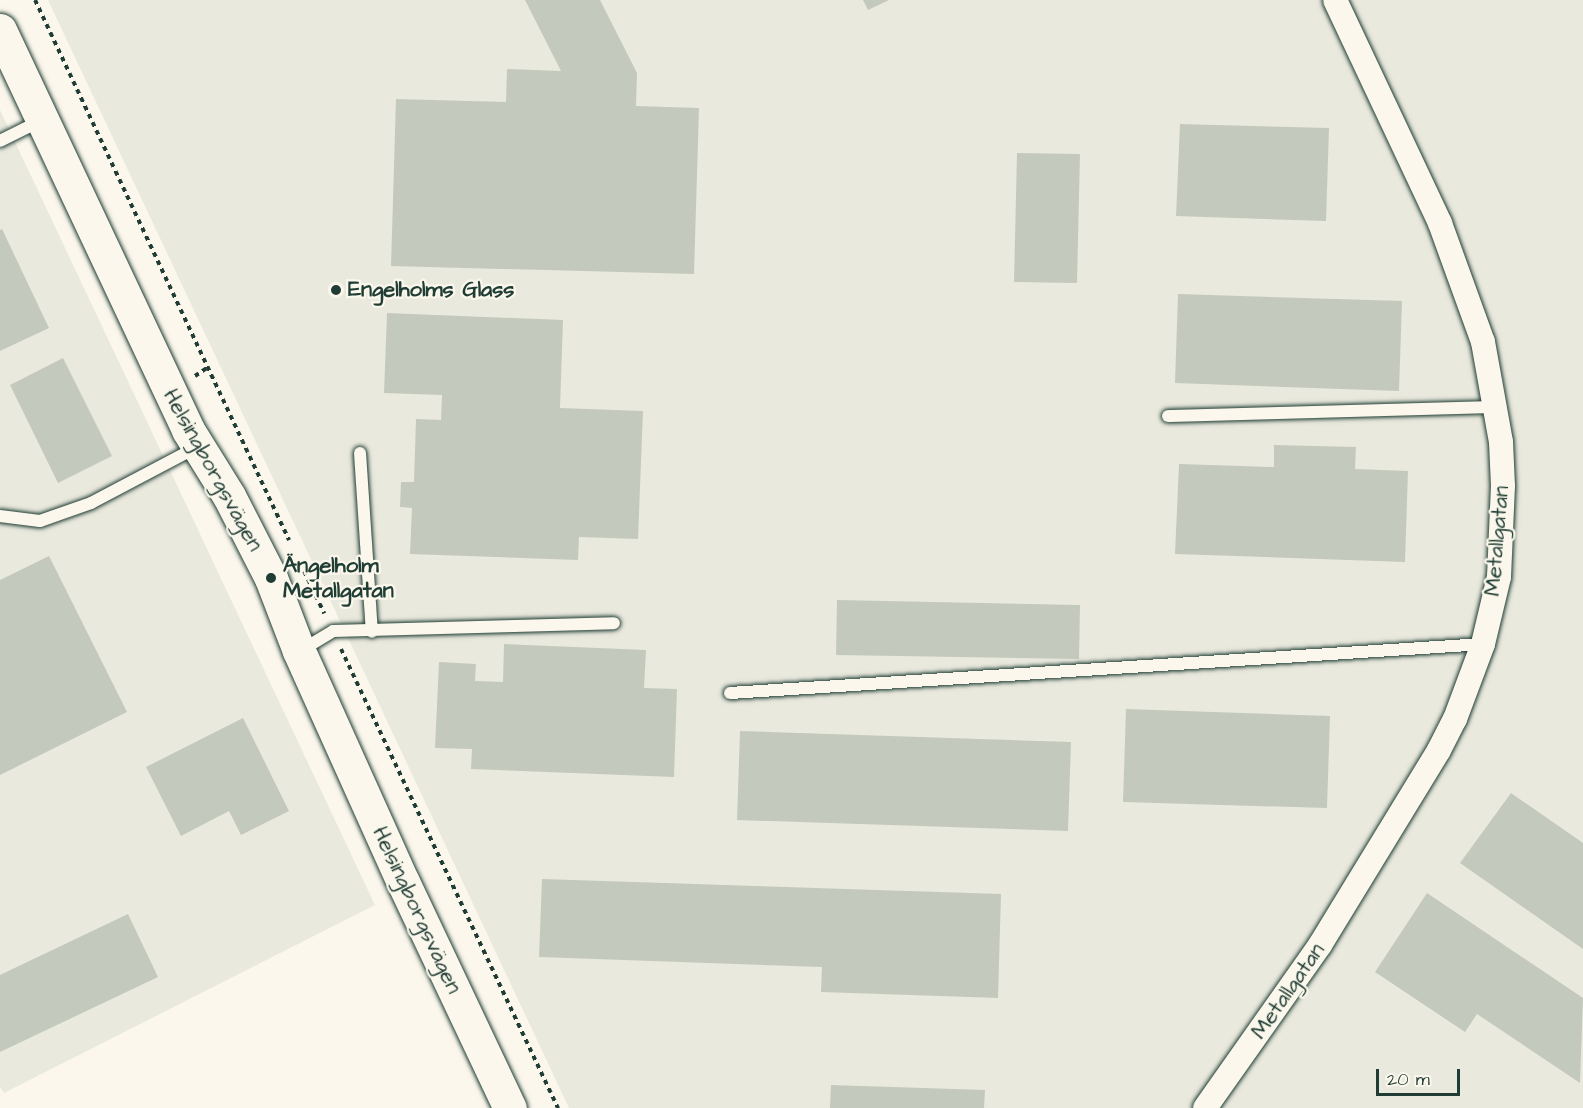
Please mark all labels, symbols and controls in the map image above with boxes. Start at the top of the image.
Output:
place label: Engelholms Glass [348,277,514,303]
marker: Engelholms Glass [329,283,343,297]
street label: Helsingborgsvägen [157,384,269,556]
street label: Metallgatan [1479,485,1515,597]
place label: Ängelholm Metallgatan [283,552,394,604]
marker: Ängelholm Metallgatan [264,571,278,585]
street label: Helsingborgsvägen [367,822,467,998]
street label: Metallgatan [1245,938,1331,1044]
scale bar [1379,1057,1463,1095]
text: 20 m [1387,1067,1430,1092]

